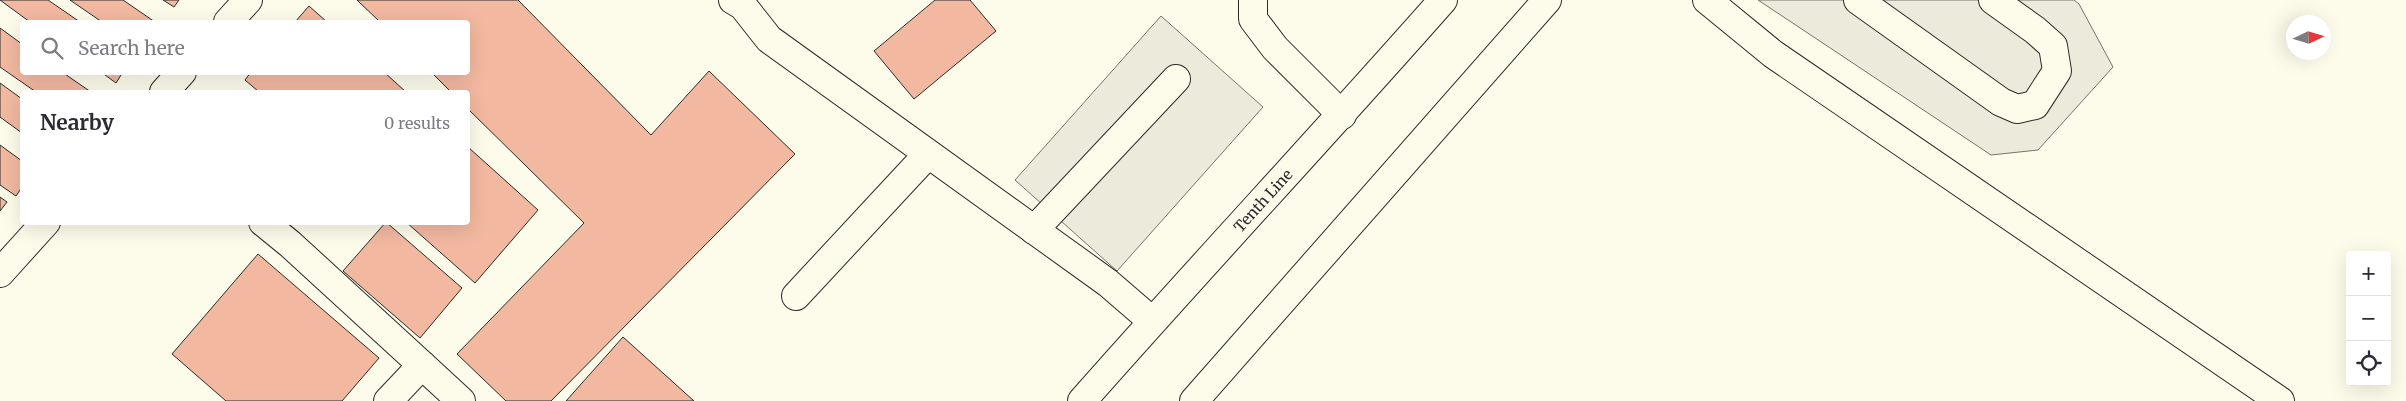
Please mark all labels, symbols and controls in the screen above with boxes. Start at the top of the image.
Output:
north arrow [2286,15,2331,60]
search box [20,20,470,75]
icon: search [38,34,66,62]
text: Search here [78,36,185,60]
text: Nearby [40,109,114,136]
text: 0 results [384,113,450,133]
street label: Tenth Line [1229,165,1296,236]
map controls [2346,251,2391,386]
button: + [2346,251,2391,296]
button: − [2346,296,2391,341]
button: locate [2346,341,2391,386]

